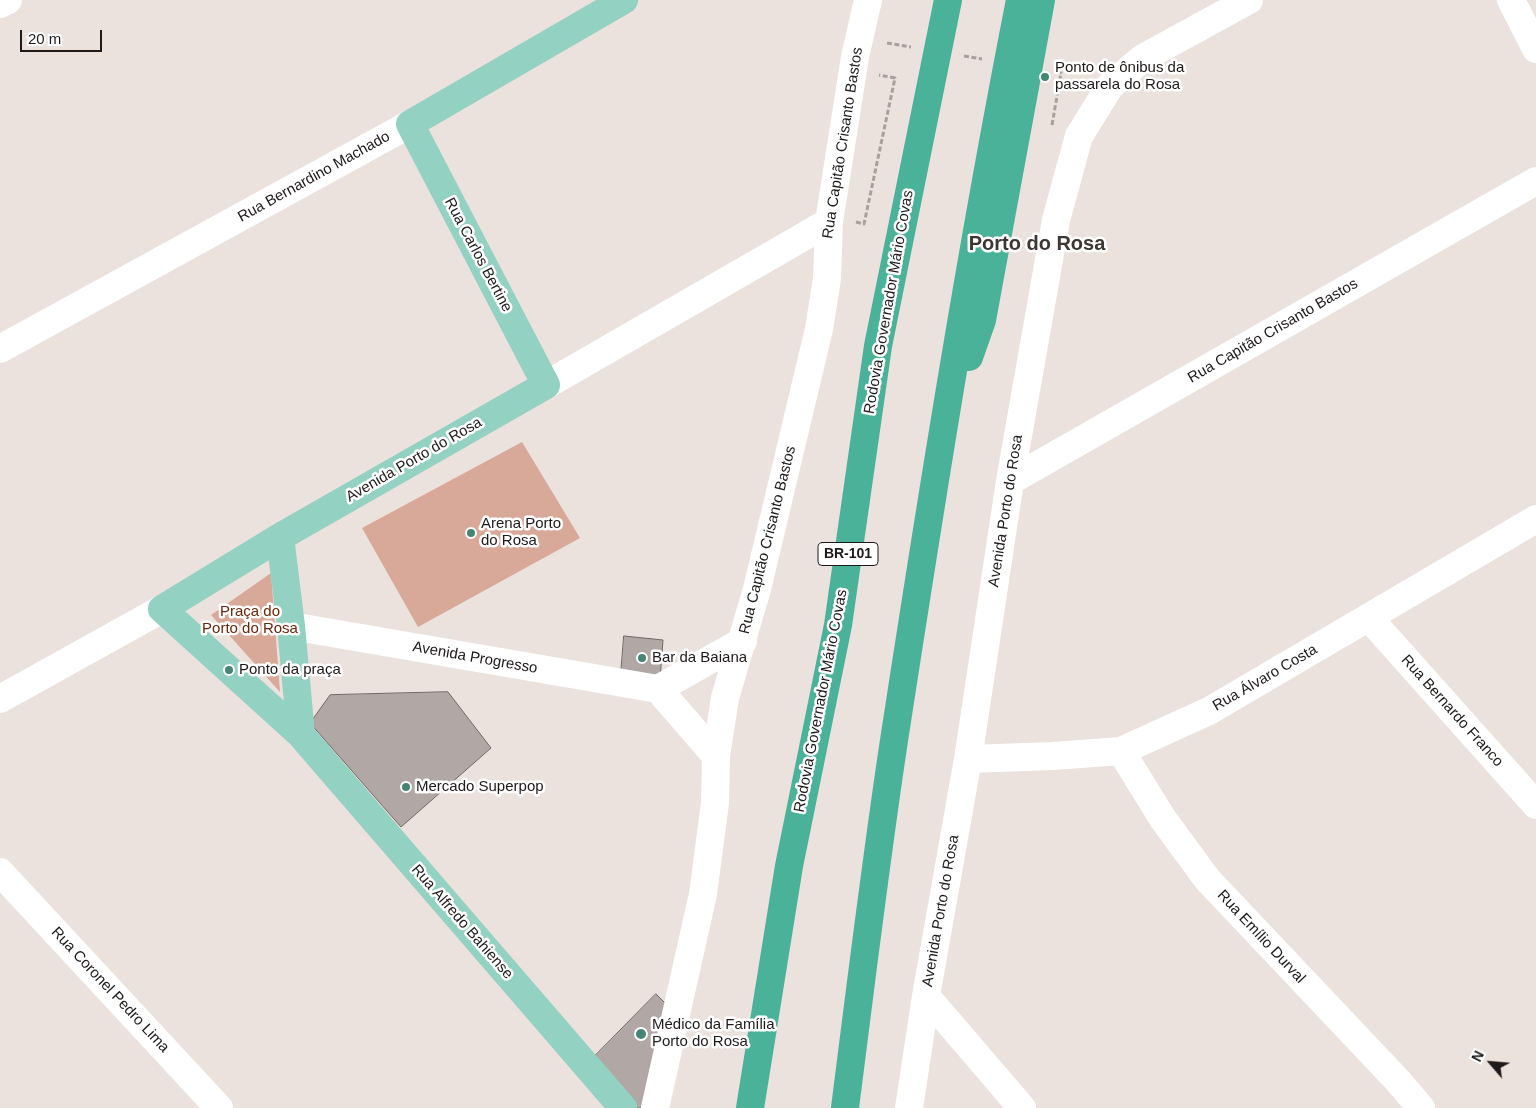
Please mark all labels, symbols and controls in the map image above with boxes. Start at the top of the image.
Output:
scale bar [22,20,105,52]
text: 20 m [28,30,61,47]
street label: Rua Capitão Crisanto Bastos [819,46,867,240]
place label: Ponto de ônibus da passarela do Rosa [1055,59,1184,94]
marker: Ponto de ônibus da passarela do Rosa [1039,71,1051,83]
street label: Rua Bernardino Machado [235,128,393,226]
street label: Rodovia Governador Mário Covas [860,189,918,415]
street label: Rua Carlos Bertine [440,195,516,315]
district label: Porto do Rosa [969,232,1105,256]
street label: Rua Capitão Crisanto Bastos [1185,275,1361,387]
street label: Avenida Porto do Rosa [343,414,485,506]
street label: Avenida Porto do Rosa [985,434,1027,588]
street label: Rua Capitão Crisanto Bastos [736,444,800,636]
place label: Arena Porto do Rosa [481,515,561,550]
marker: Arena Porto do Rosa [465,527,477,539]
road number: BR-101 [818,542,878,566]
street label: Rodovia Governador Mário Covas [791,588,851,814]
park label: Praça do Porto do Rosa [202,603,298,638]
street label: Avenida Progresso [411,638,539,678]
street label: Rua Álvaro Costa [1210,641,1320,715]
place label: Bar da Baiana [652,649,747,667]
street label: Rua Bernardo Franco [1397,651,1507,771]
marker: Bar da Baiana [636,652,648,664]
place label: Ponto da praça [239,661,341,679]
marker: Ponto da praça [223,664,235,676]
place label: Mercado Superpop [416,778,544,796]
marker: Mercado Superpop [400,781,412,793]
street label: Avenida Porto do Rosa [919,834,963,988]
street label: Rua Alfredo Bahiense [407,861,517,983]
street label: Rua Emílio Durval [1213,887,1309,987]
street label: Rua Coronel Pedro Lima [47,923,173,1057]
place label: Médico da Família Porto do Rosa [652,1016,775,1051]
marker: Médico da Família Porto do Rosa [634,1027,648,1041]
north arrow [1466,1038,1516,1088]
text: N [1468,1048,1487,1064]

